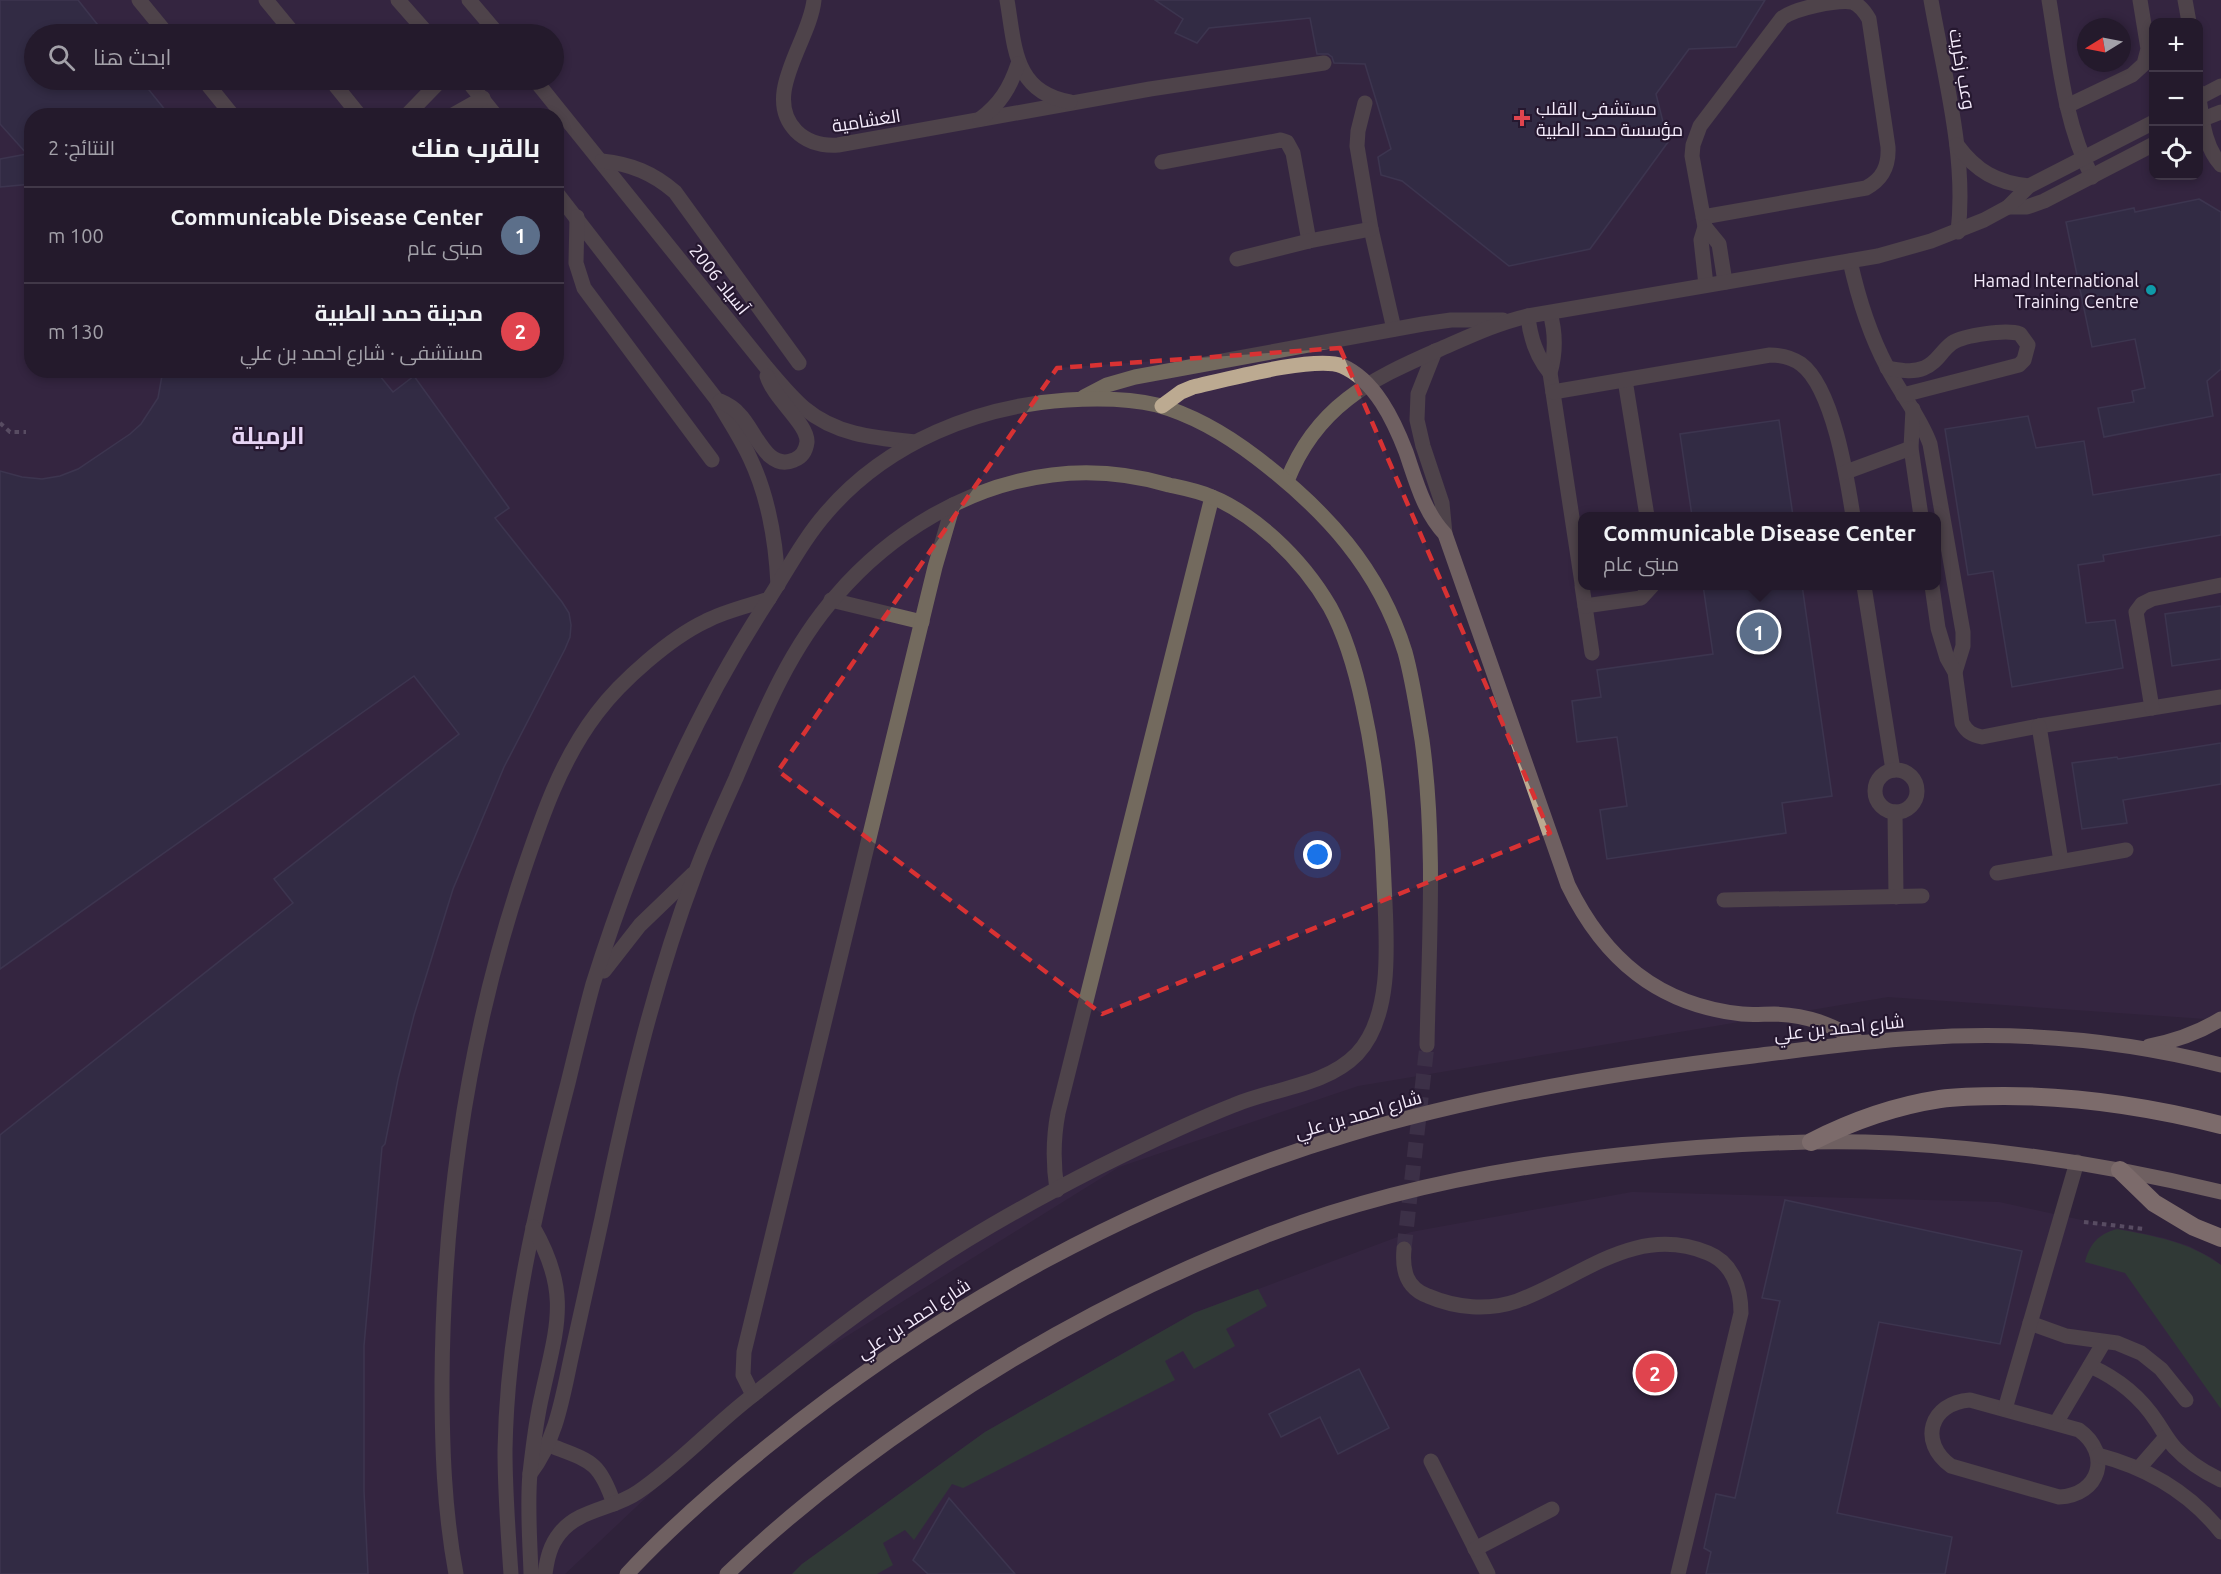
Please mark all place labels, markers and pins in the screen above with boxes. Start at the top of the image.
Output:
place label: مستشفى القلب مؤسسة حمد الطبية [1536,98,1683,141]
marker: مستشفى القلب مؤسسة حمد الطبية [1513,109,1531,127]
place label: Hamad International Training Centre [1973,270,2139,311]
marker: Hamad International Training Centre [2144,283,2158,297]
pin: 1 [1740,610,1778,654]
pin: 2 [1636,1350,1674,1396]

